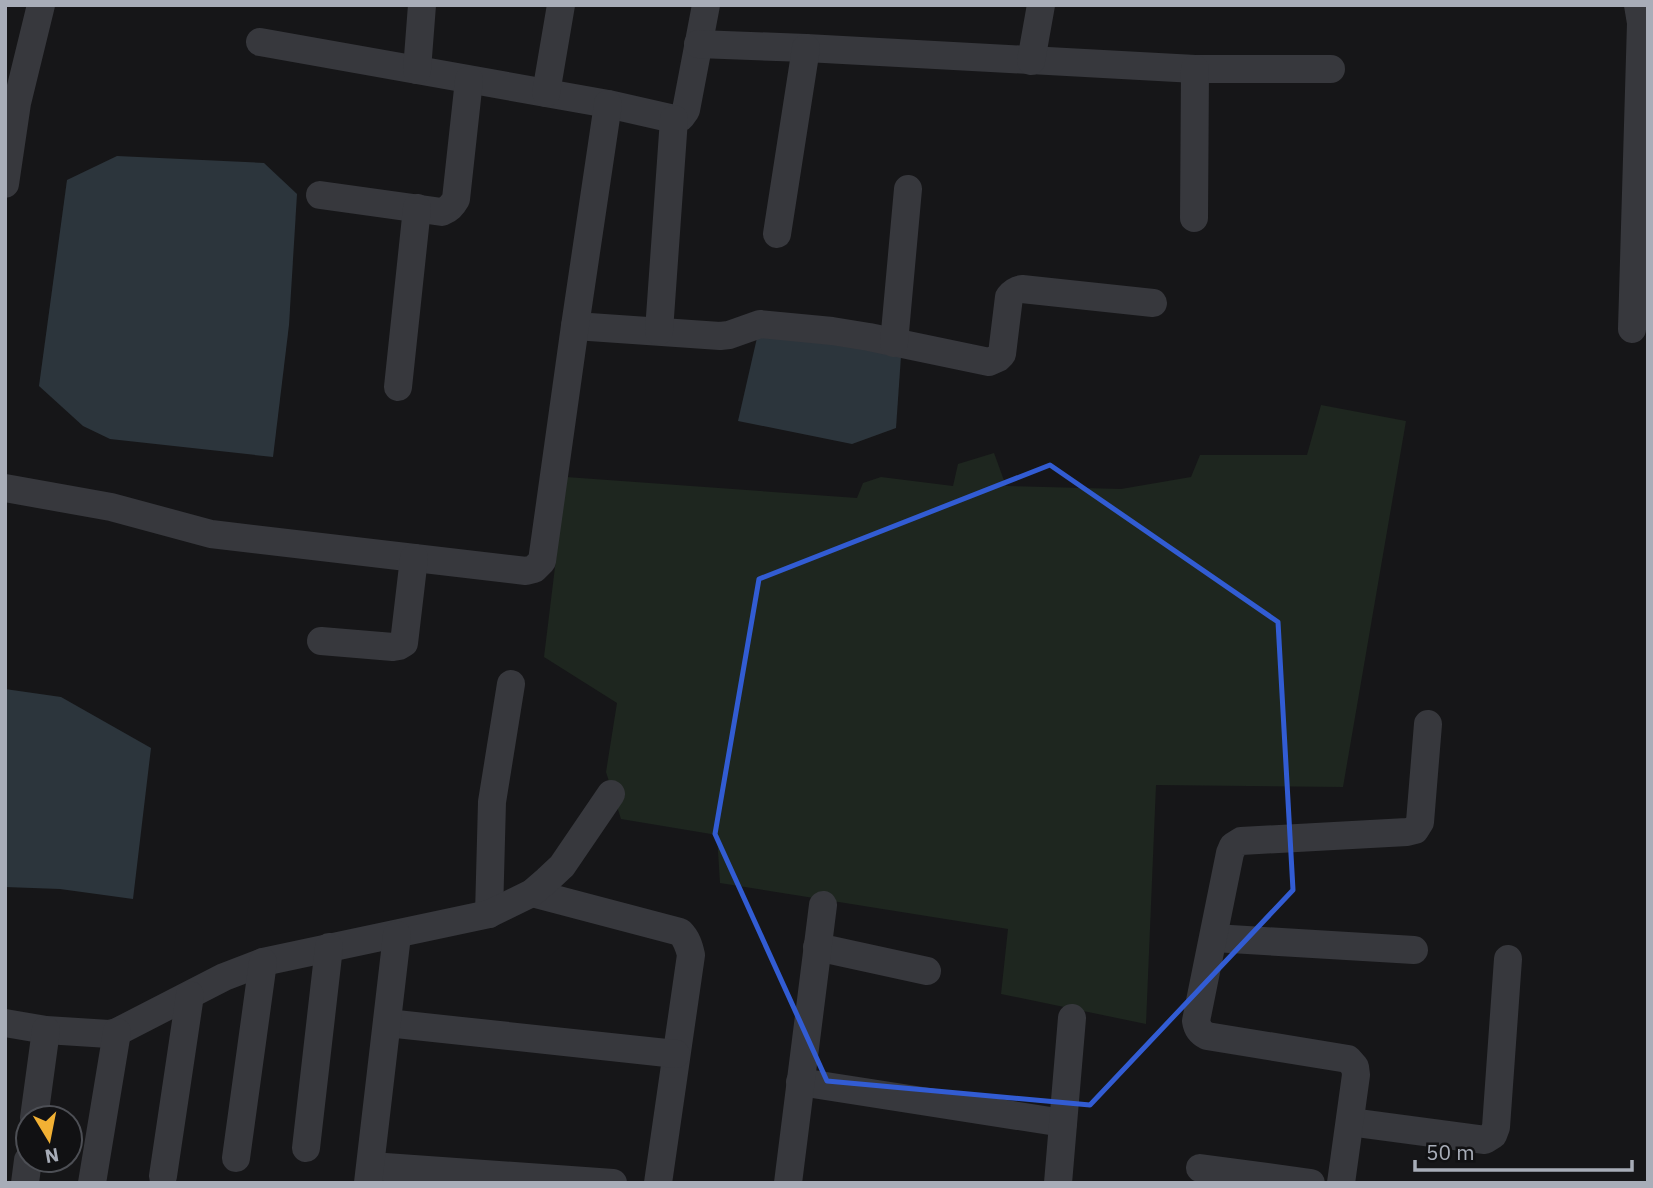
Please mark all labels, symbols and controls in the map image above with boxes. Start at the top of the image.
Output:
north arrow [14,1104,84,1174]
scale bar [1415,1128,1632,1172]
text: 50 m [1426,1138,1475,1166]
text: N [43,1143,61,1169]

